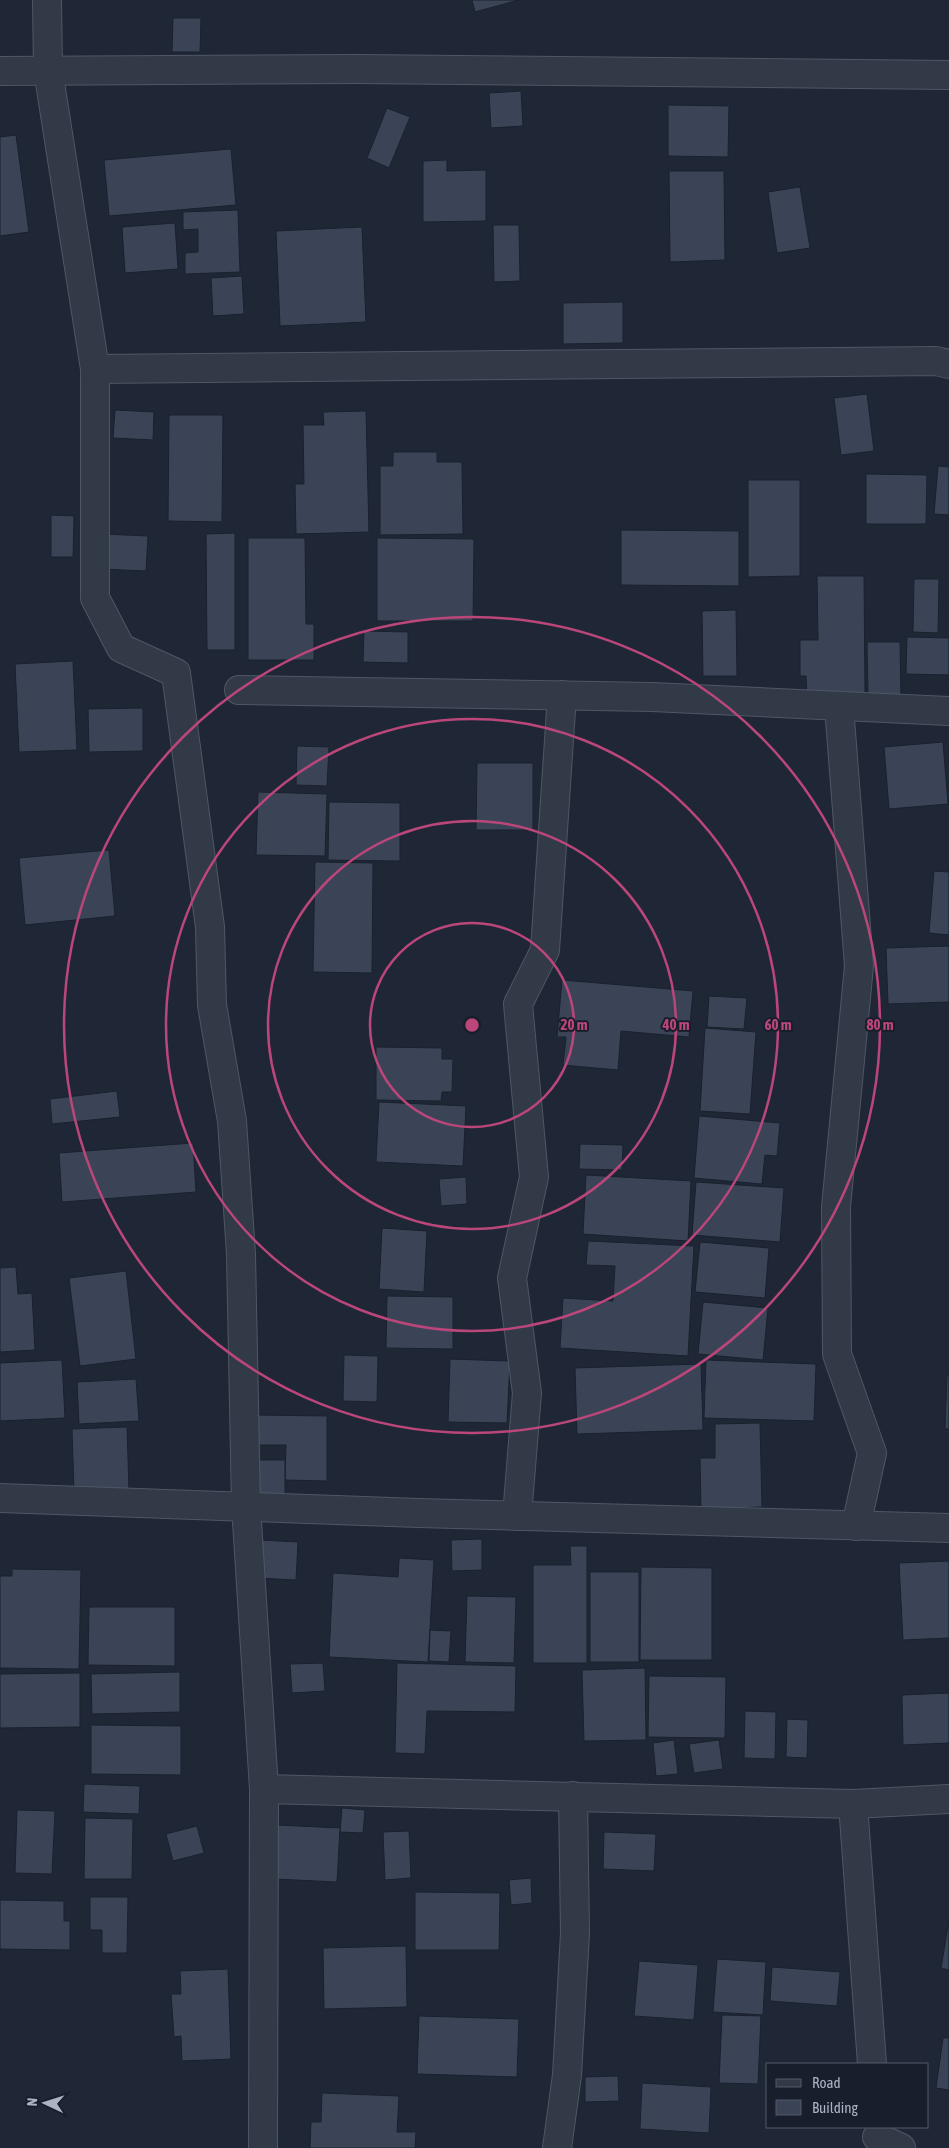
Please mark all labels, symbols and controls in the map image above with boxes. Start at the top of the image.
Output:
centre of rings [463,1016,481,1034]
text: 20 m [561,1016,588,1033]
text: 40 m [662,1016,690,1033]
text: 60 m [765,1016,792,1033]
text: 80 m [867,1016,894,1033]
legend [766,2063,929,2128]
text: Road [812,2074,841,2091]
north arrow [20,2078,70,2128]
text: N [24,2097,40,2107]
text: Building [812,2099,858,2116]

